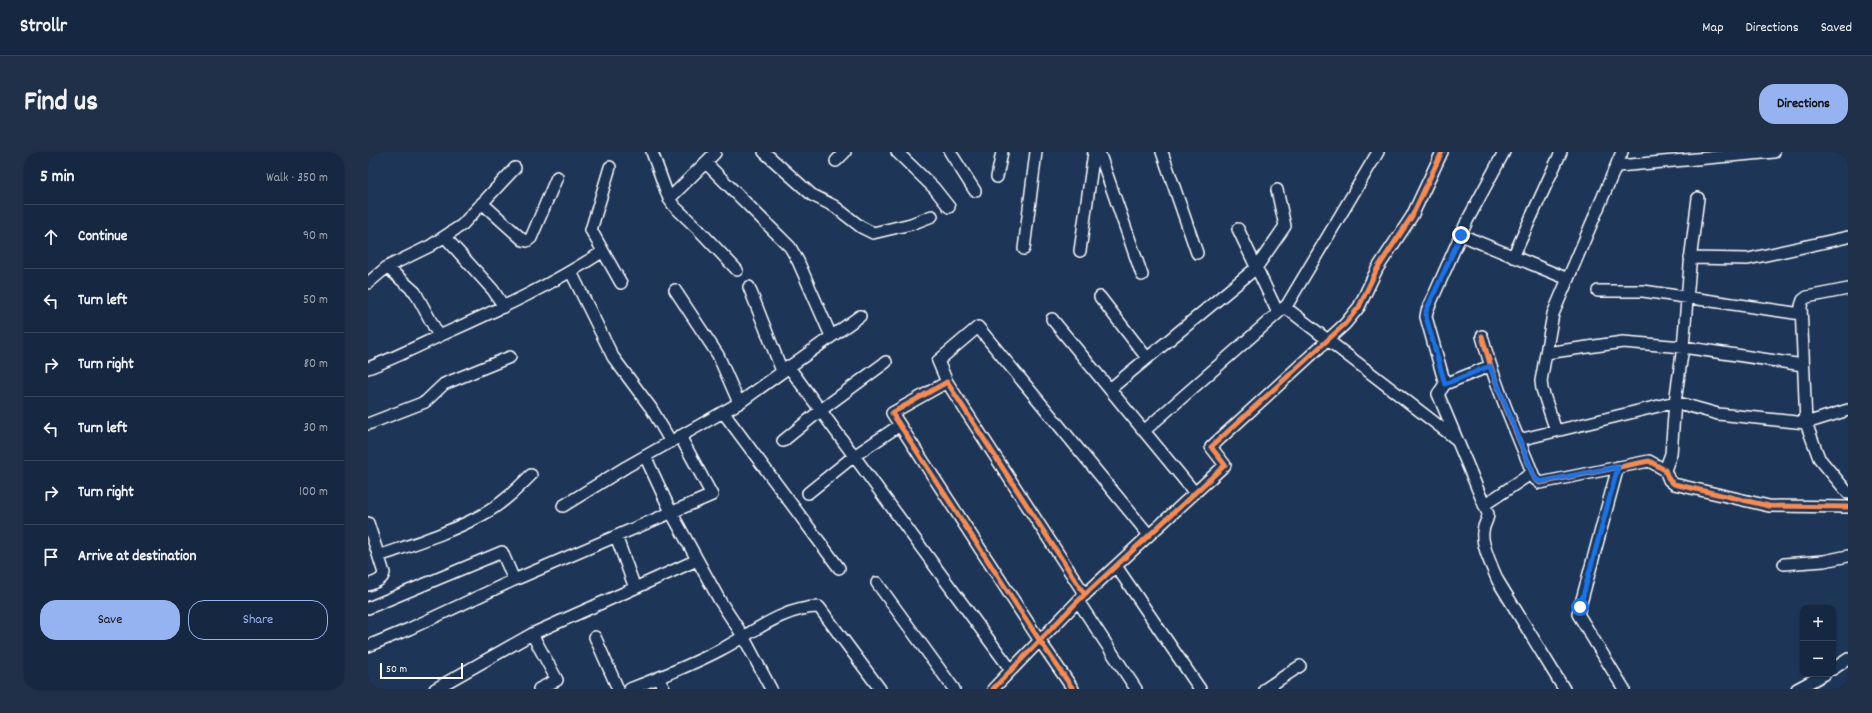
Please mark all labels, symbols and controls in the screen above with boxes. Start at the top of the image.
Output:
text: Strollr [20,14,67,41]
text: Map [1702,18,1724,38]
text: Directions [1746,18,1799,38]
text: Saved [1821,18,1852,38]
text: Find us [24,84,98,124]
button: Directions [1759,84,1848,124]
text: 5 min [40,166,74,190]
text: Walk · 350 m [266,169,328,188]
icon: ahead [40,226,62,248]
text: Continue [78,226,127,248]
route end [1452,226,1470,244]
text: 90 m [303,227,328,246]
icon: left [40,290,62,312]
text: Turn left [78,290,127,312]
text: 50 m [303,291,328,310]
icon: right [40,354,62,376]
text: Turn right [78,354,134,376]
text: 80 m [304,355,328,374]
icon: left [40,418,62,440]
text: Turn left [78,418,127,440]
text: 30 m [303,419,328,438]
icon: right [40,482,62,504]
text: Turn right [78,482,134,504]
text: 100 m [299,483,328,502]
icon: arrive [40,546,62,568]
text: Arrive at destination [78,546,196,568]
route start [1571,598,1589,616]
button: Save [40,600,180,640]
button: Share [188,600,328,640]
map controls [1800,605,1836,677]
button: + [1800,605,1836,641]
button: − [1800,641,1836,677]
scale bar [380,661,463,680]
text: 50 m [386,662,407,678]

